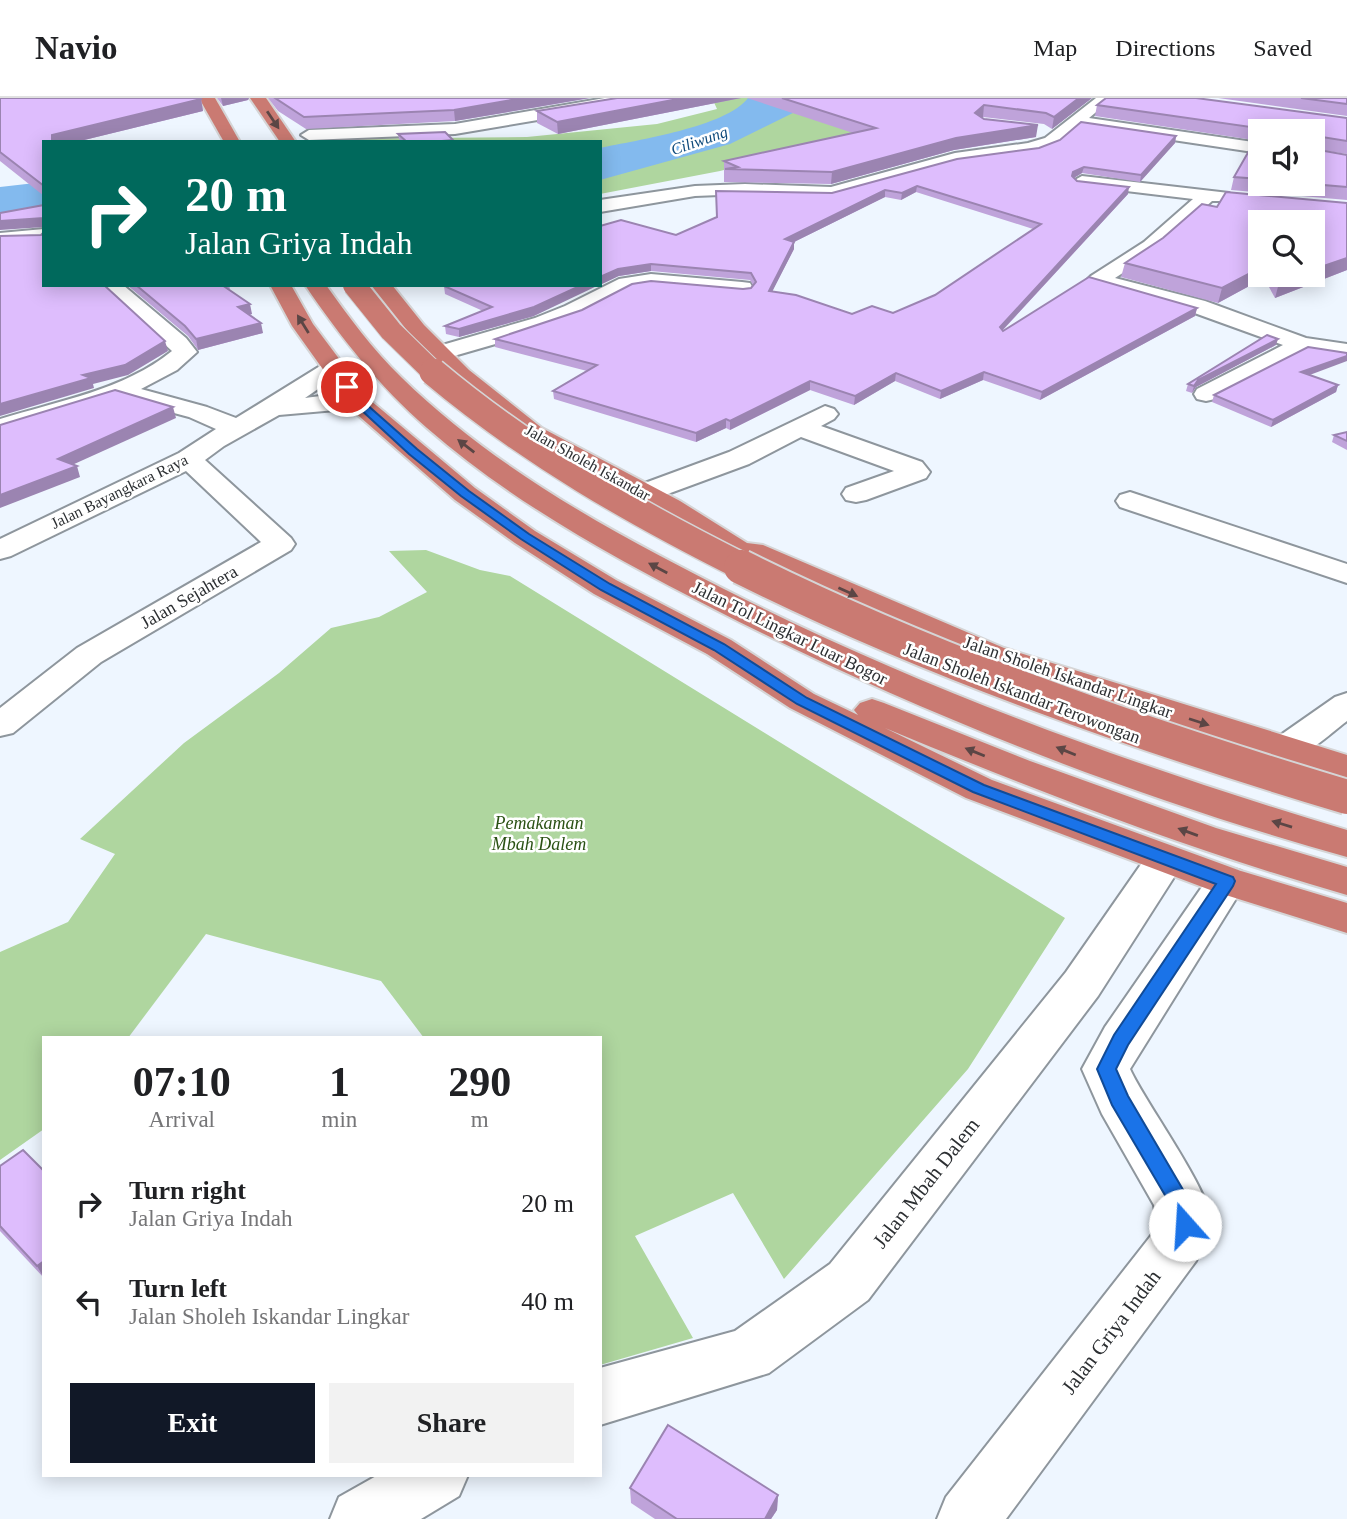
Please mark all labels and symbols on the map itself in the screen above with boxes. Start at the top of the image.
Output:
one-way arrow [266,111,280,129]
water label: Ciliwung [669,123,730,159]
one-way arrow [296,314,309,333]
pin [317,357,377,417]
street label: Jalan Sholeh Iskandar [522,421,654,504]
one-way arrow [458,438,476,453]
street label: Jalan Bayangkara Raya [48,451,191,533]
street label: Jalan Sejahtera [137,561,241,633]
one-way arrow [648,562,668,573]
street label: Jalan Tol Lingkar Luar Bogor [689,577,891,689]
one-way arrow [838,586,858,598]
street label: Jalan Sholeh Iskandar Lingkar [961,632,1175,722]
street label: Jalan Sholeh Iskandar Terowongan [901,639,1143,747]
one-way arrow [1188,717,1209,727]
one-way arrow [965,746,986,757]
one-way arrow [1056,746,1077,757]
park label: Pemakaman Mbah Dalem [491,813,586,854]
one-way arrow [1271,819,1292,829]
one-way arrow [1178,827,1199,838]
street label: Jalan Mbah Dalem [868,1113,984,1253]
position arrow [1148,1188,1222,1262]
street label: Jalan Griya Indah [1056,1265,1166,1399]

